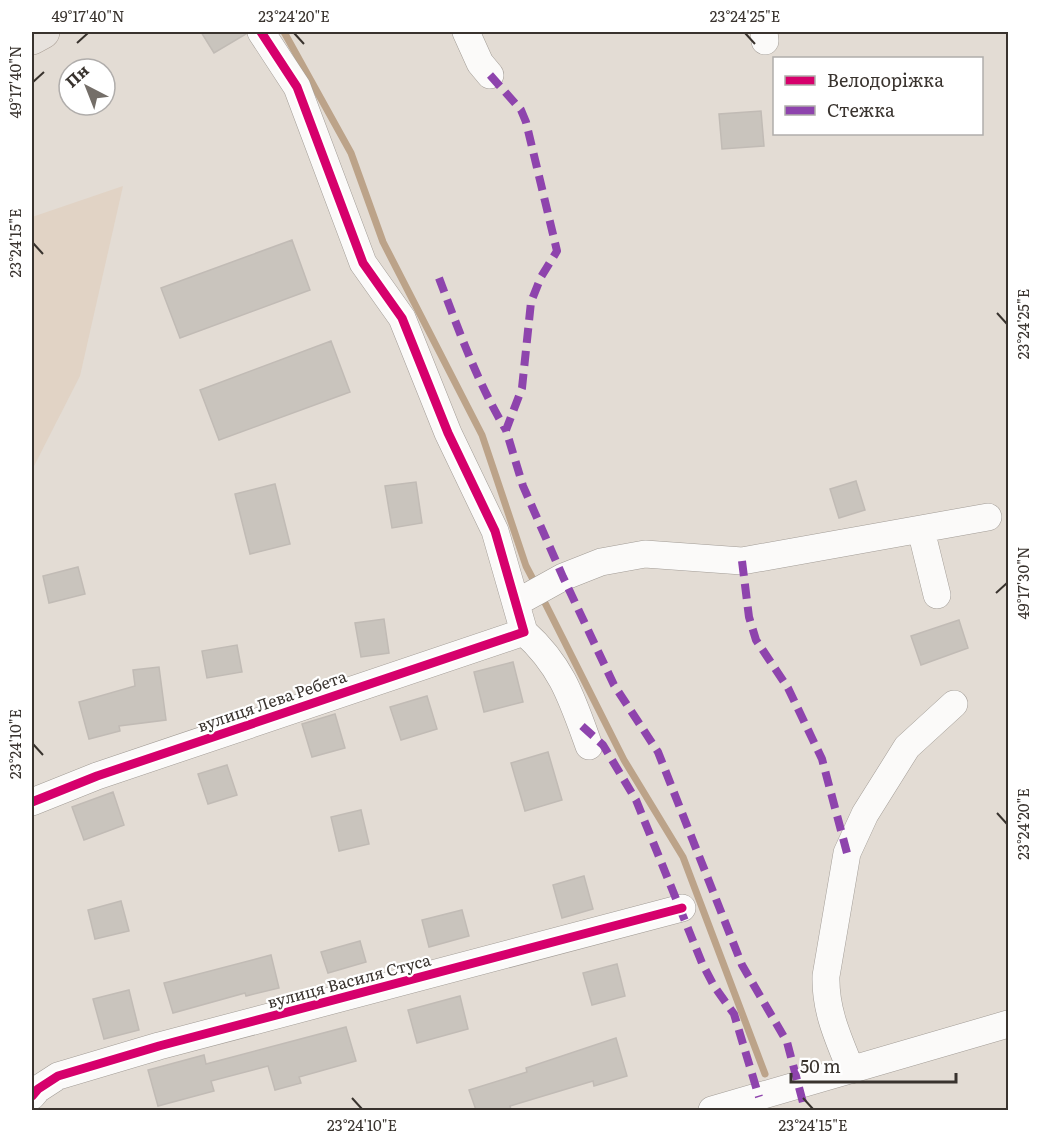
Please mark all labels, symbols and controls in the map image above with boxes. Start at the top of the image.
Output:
text: 49°17'40"N [51,4,125,27]
text: 23°24'20"E [258,4,330,27]
text: 23°24'25"E [710,4,780,27]
text: 49°17'40"N [3,45,26,119]
north arrow [57,57,117,117]
legend [773,57,983,135]
text: Пн [59,58,94,92]
text: Велодоріжка [827,66,944,93]
text: Стежка [827,96,895,123]
text: 23°24'15"E [3,208,26,278]
text: 23°24'25"E [1011,289,1034,359]
text: 49°17'30"N [1011,547,1034,619]
street label: вулиця Лева Ребета [194,663,350,737]
text: 23°24'10"E [3,709,26,779]
text: 23°24'20"E [1011,788,1034,860]
street label: вулиця Василя Стуса [264,947,433,1013]
scale bar [791,1046,956,1084]
text: 50 m [800,1052,841,1079]
text: 23°24'10"E [327,1113,397,1136]
text: 23°24'15"E [778,1113,848,1136]

